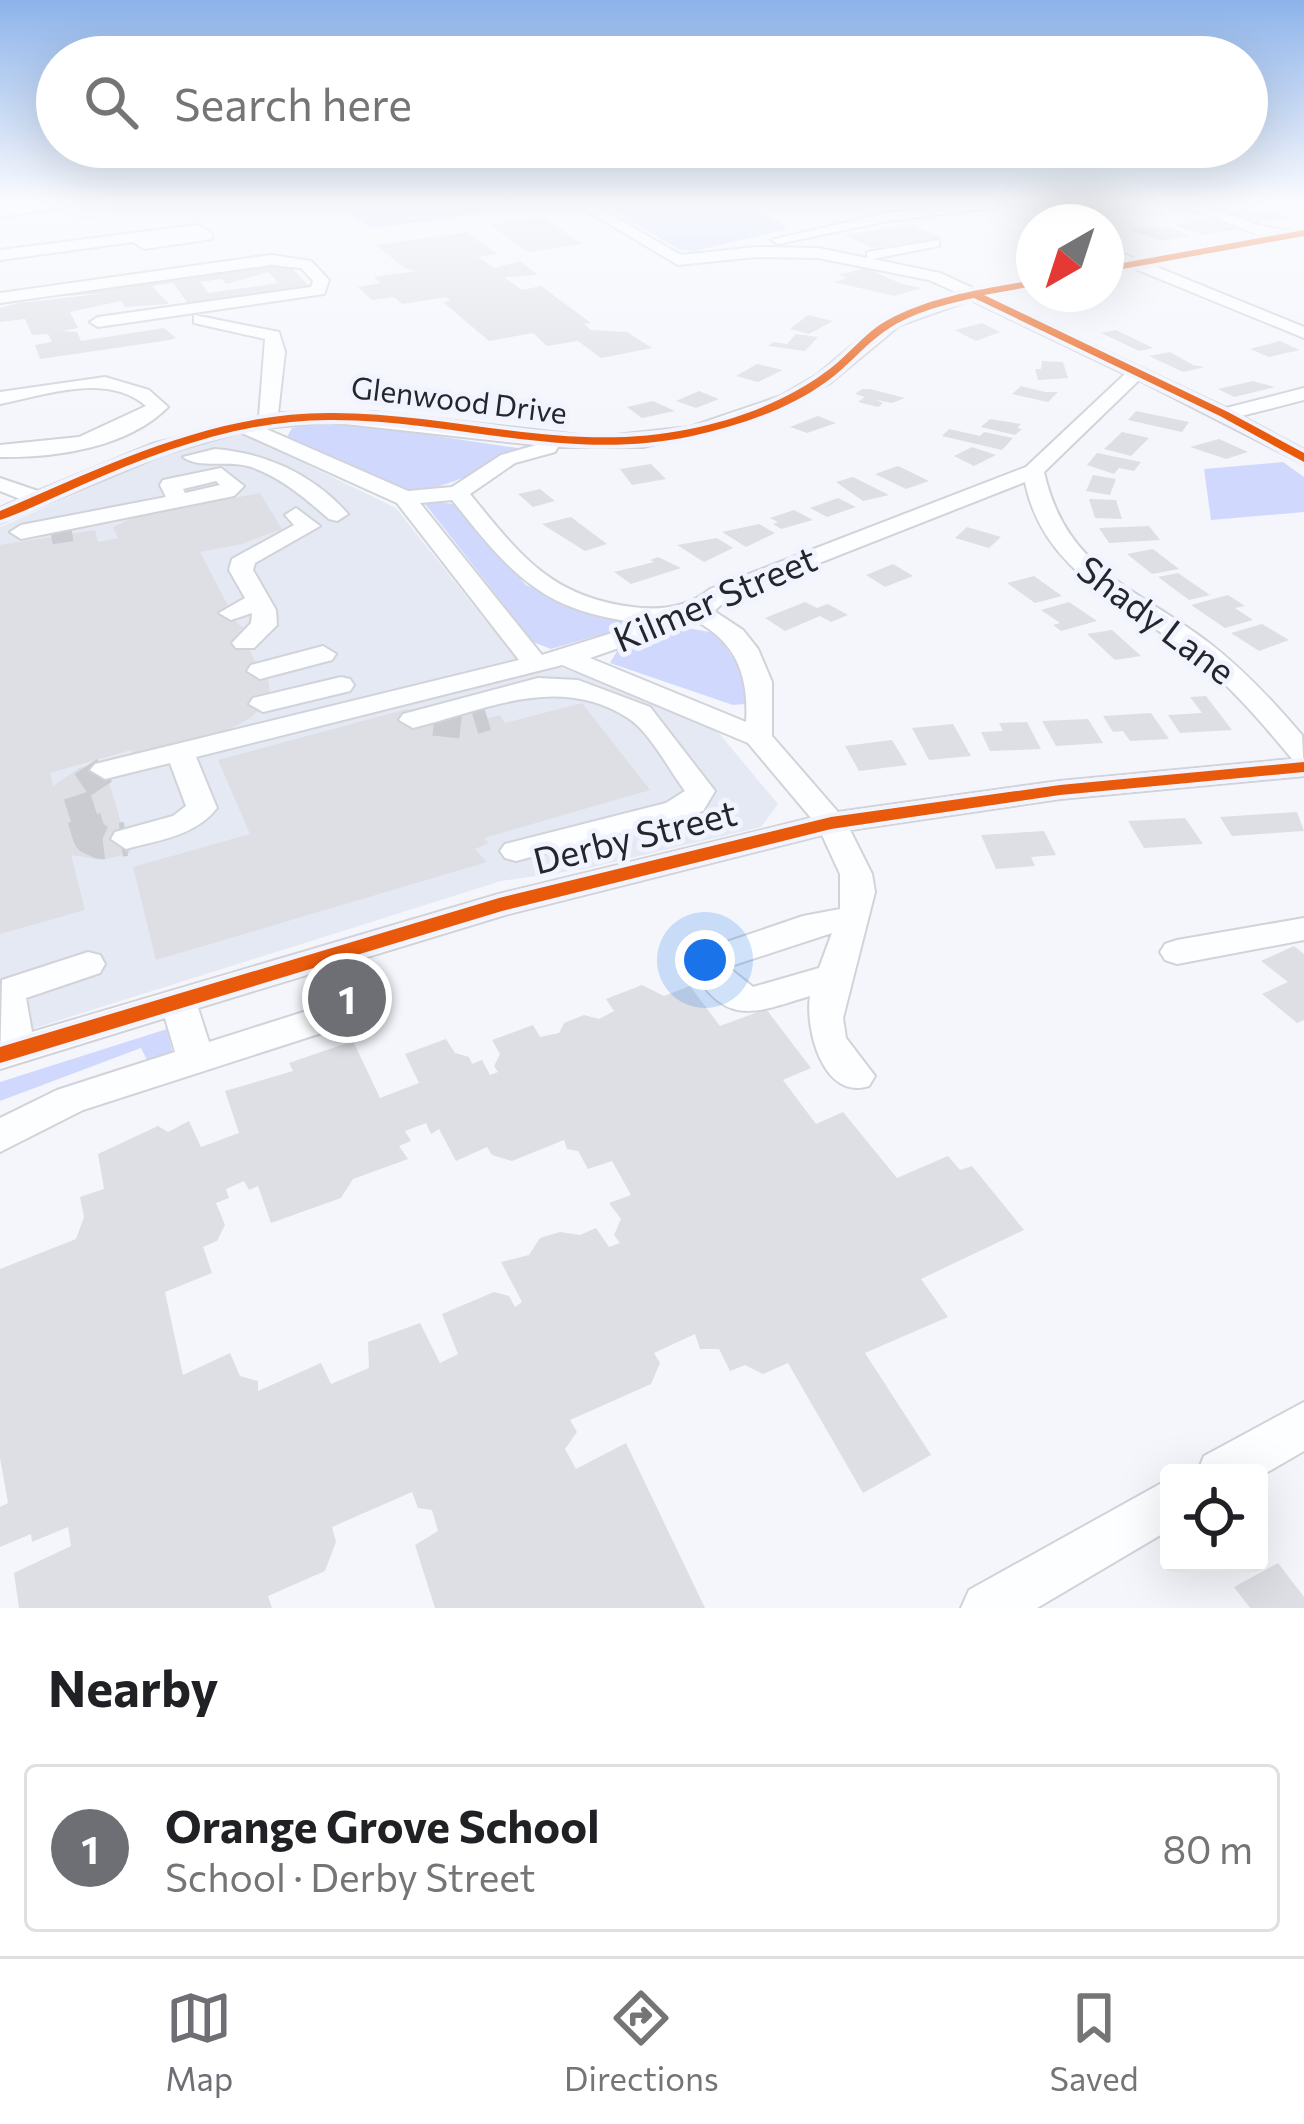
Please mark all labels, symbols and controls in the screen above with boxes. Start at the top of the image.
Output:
search box [36,36,1268,168]
icon: search [78,69,144,135]
text: Search here [174,75,412,130]
north arrow [1016,204,1124,312]
street label: Glenwood Drive [349,367,569,430]
street label: Kilmer Street [606,535,822,660]
street label: Shady Lane [1070,545,1245,692]
street label: Derby Street [528,789,741,882]
your location [675,930,735,990]
pin: 1 [308,953,386,1043]
map controls [1160,1464,1268,1572]
button: locate [1160,1464,1268,1572]
text: Nearby [48,1655,218,1718]
text: Orange Grove School [165,1797,599,1852]
text: 1 [81,1824,99,1872]
text: 80 m [1162,1824,1253,1872]
text: School · Derby Street [165,1852,536,1900]
tab: Map [165,1985,233,2098]
tab: Directions [564,1985,719,2098]
tab: Saved [1050,1985,1139,2098]

